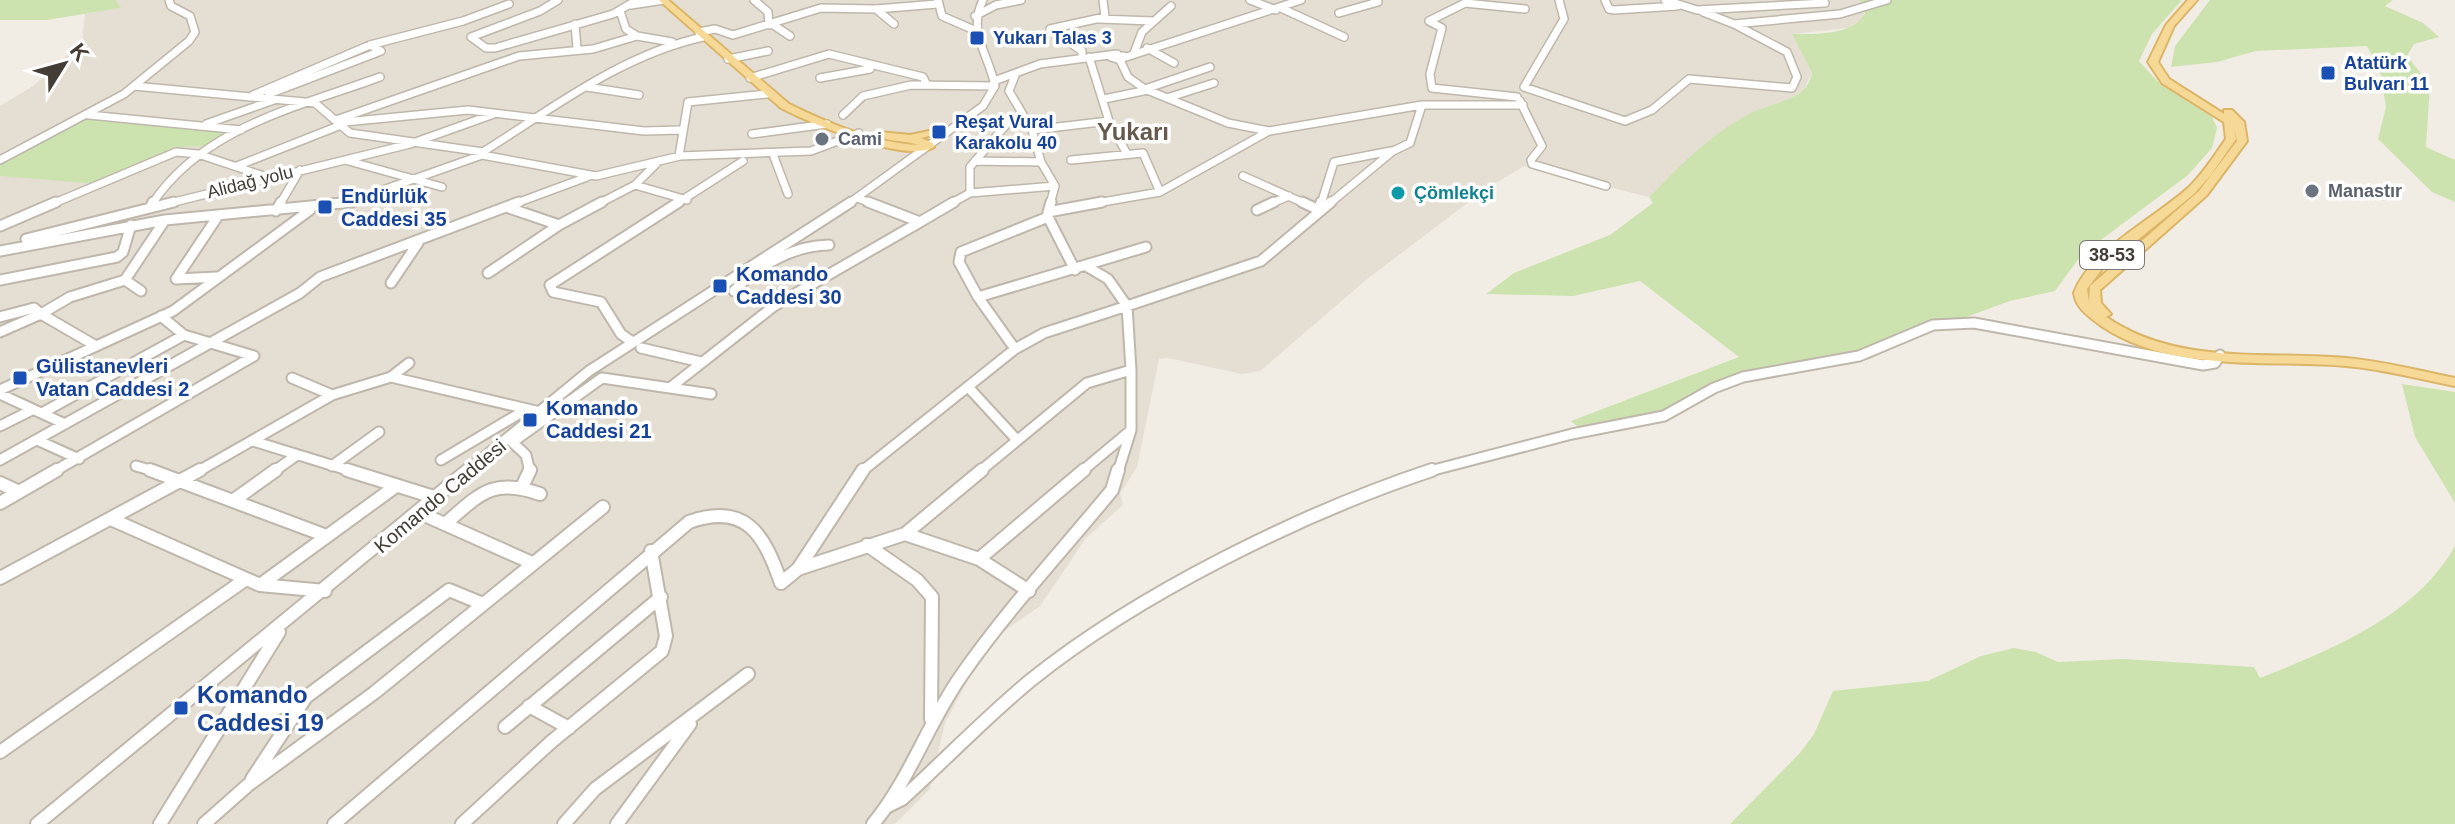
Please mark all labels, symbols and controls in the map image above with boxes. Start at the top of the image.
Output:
north arrow [24,24,104,104]
place label: Yukarı Talas 3 [993,28,1112,48]
marker: Yukarı Talas 3 [968,29,986,47]
text: K [65,38,94,66]
place label: Atatürk Bulvarı 11 [2344,53,2429,94]
marker: Atatürk Bulvarı 11 [2319,64,2337,82]
place label: Reşat Vural Karakolu 40 [955,112,1057,153]
district label: Yukarı [1097,118,1169,145]
marker: Reşat Vural Karakolu 40 [930,123,948,141]
place label: Cami [838,129,882,149]
marker: Cami [813,130,831,148]
street label: Alidağ yolu [205,162,295,202]
place label: Manastır [2328,181,2402,201]
marker: Manastır [2303,182,2321,200]
place label: Çömlekçi [1414,183,1494,203]
marker: Çömlekçi [1389,184,1407,202]
place label: Endürlük Caddesi 35 [341,185,447,230]
marker: Endürlük Caddesi 35 [316,198,334,216]
road number: 38-53 [2080,241,2144,269]
place label: Komando Caddesi 30 [736,263,842,308]
marker: Komando Caddesi 30 [711,277,729,295]
place label: Gülistanevleri Vatan Caddesi 2 [36,355,189,400]
marker: Gülistanevleri Vatan Caddesi 2 [11,369,29,387]
place label: Komando Caddesi 21 [546,397,652,442]
marker: Komando Caddesi 21 [521,411,539,429]
street label: Komando Caddesi [370,435,510,557]
place label: Komando Caddesi 19 [197,681,324,736]
marker: Komando Caddesi 19 [172,699,190,717]

